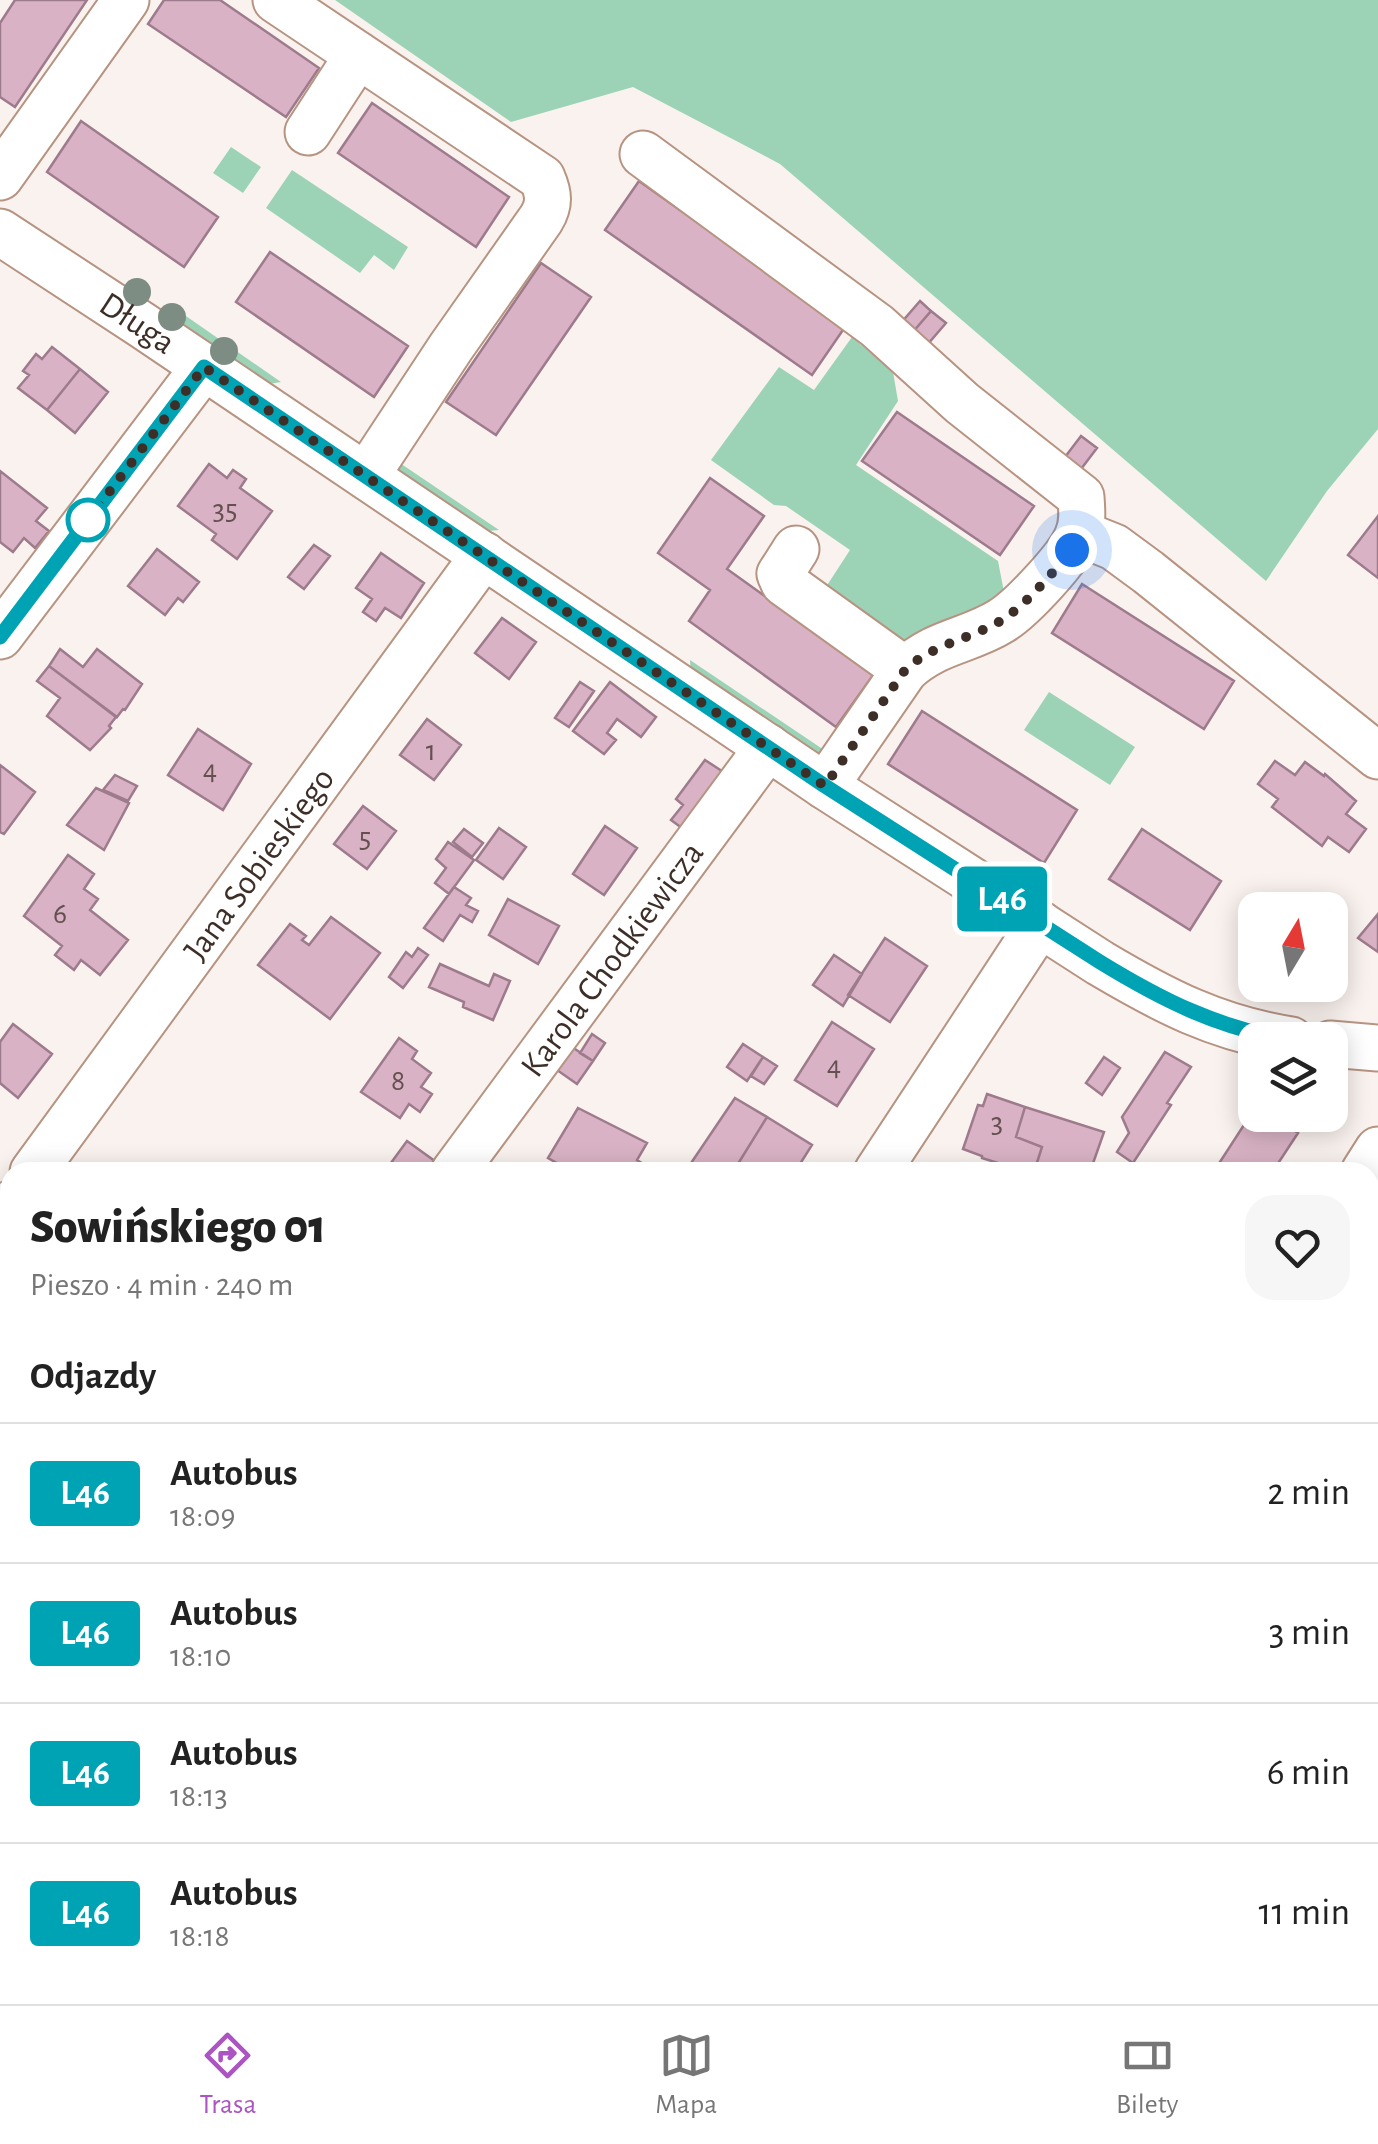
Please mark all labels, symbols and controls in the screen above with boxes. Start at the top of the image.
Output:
street label: Długa [93,286,181,361]
house number: 35 [213,495,237,525]
unlabelled marker [67,499,109,541]
your location [1047,525,1097,575]
house number: 1 [426,736,436,766]
house number: 4 [203,755,217,785]
street label: Jana Sobieskiego [178,762,341,967]
house number: 5 [359,823,371,853]
street label: Karola Chodkiewicza [515,836,711,1084]
line badge: L46 [944,866,1060,932]
text: L46 [977,882,1027,917]
north arrow [1238,892,1348,1002]
map controls [1238,892,1348,1132]
house number: 6 [53,899,67,929]
button: layers [1238,1022,1348,1132]
house number: 4 [827,1051,841,1081]
house number: 8 [391,1066,405,1096]
house number: 3 [991,1108,1003,1138]
button: heart [1245,1195,1350,1300]
text: Sowińskiego 01 [30,1204,326,1252]
text: Pieszo · 4 min · 240 m [30,1269,293,1301]
text: Odjazdy [30,1358,156,1396]
text: Autobus [170,1455,298,1493]
text: 2 min [1267,1474,1350,1512]
text: L46 [60,1476,110,1511]
text: 18:09 [170,1500,235,1532]
text: Autobus [170,1595,298,1633]
text: 3 min [1269,1614,1350,1652]
text: L46 [60,1616,110,1651]
text: 18:10 [170,1640,231,1672]
text: Autobus [170,1735,298,1773]
text: 6 min [1267,1754,1350,1792]
text: L46 [60,1756,110,1791]
text: 18:13 [170,1780,228,1812]
text: Autobus [170,1875,298,1913]
text: 11 min [1258,1894,1350,1932]
text: L46 [60,1896,110,1931]
text: 18:18 [170,1920,230,1952]
tab: Trasa [199,2028,256,2122]
tab: Mapa [655,2028,717,2122]
tab: Bilety [1116,2028,1179,2122]

